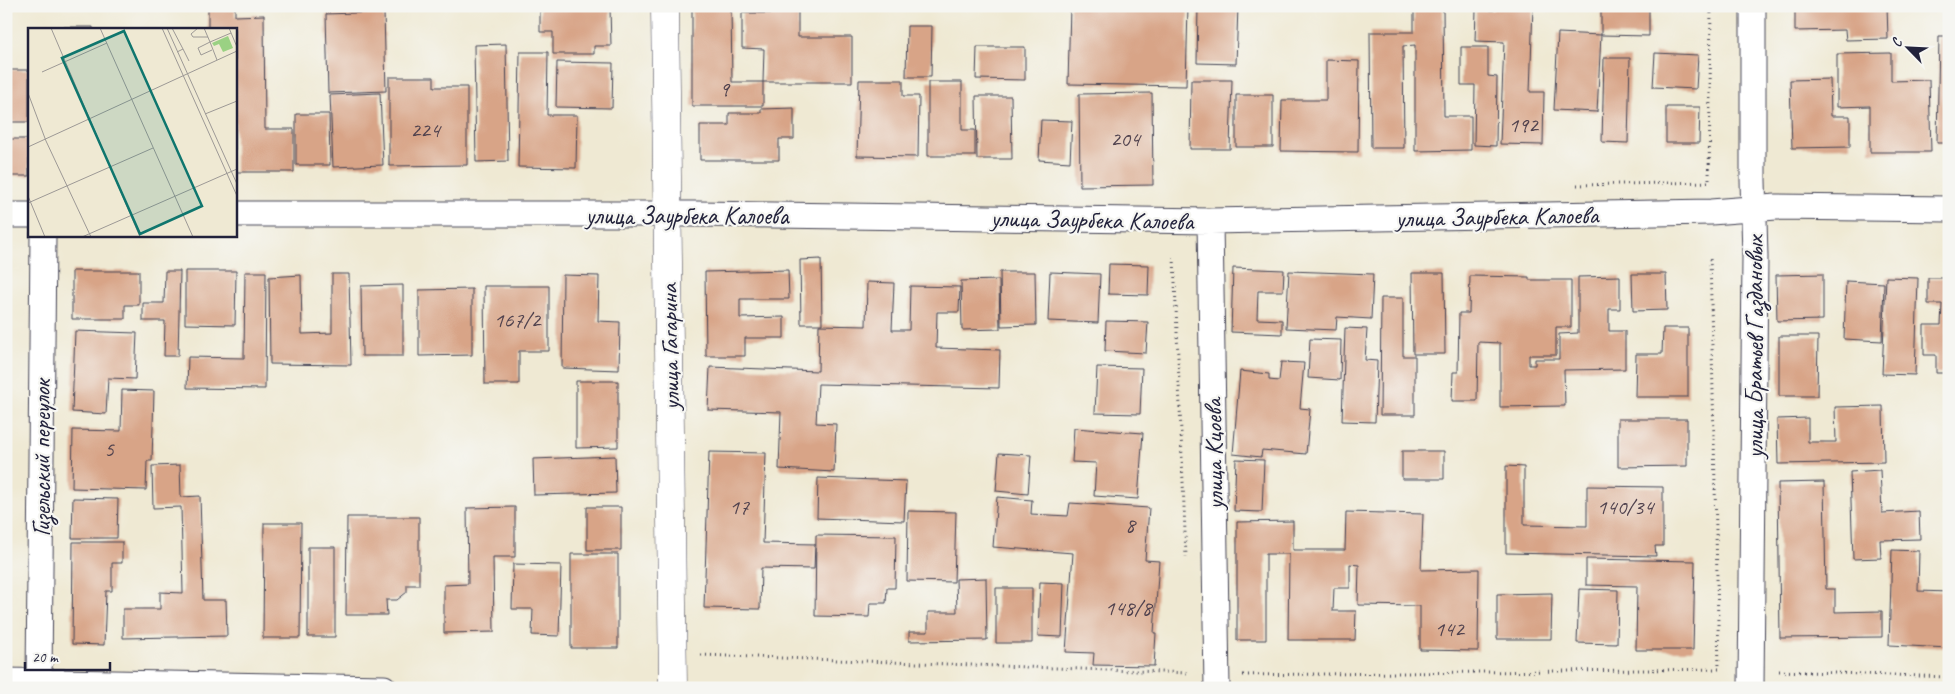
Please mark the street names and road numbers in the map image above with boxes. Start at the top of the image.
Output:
street label: улица Заурбека Калоева [1393,199,1601,235]
street label: улица Заурбека Калоева [584,200,790,232]
street label: улица Заурбека Калоева [988,202,1196,238]
street label: улица Братьев Газдановых [1739,233,1772,460]
street label: улица Гагарина [653,281,687,413]
street label: Гизельский переулок [26,377,59,536]
street label: улица Кцоева [1197,395,1231,512]

